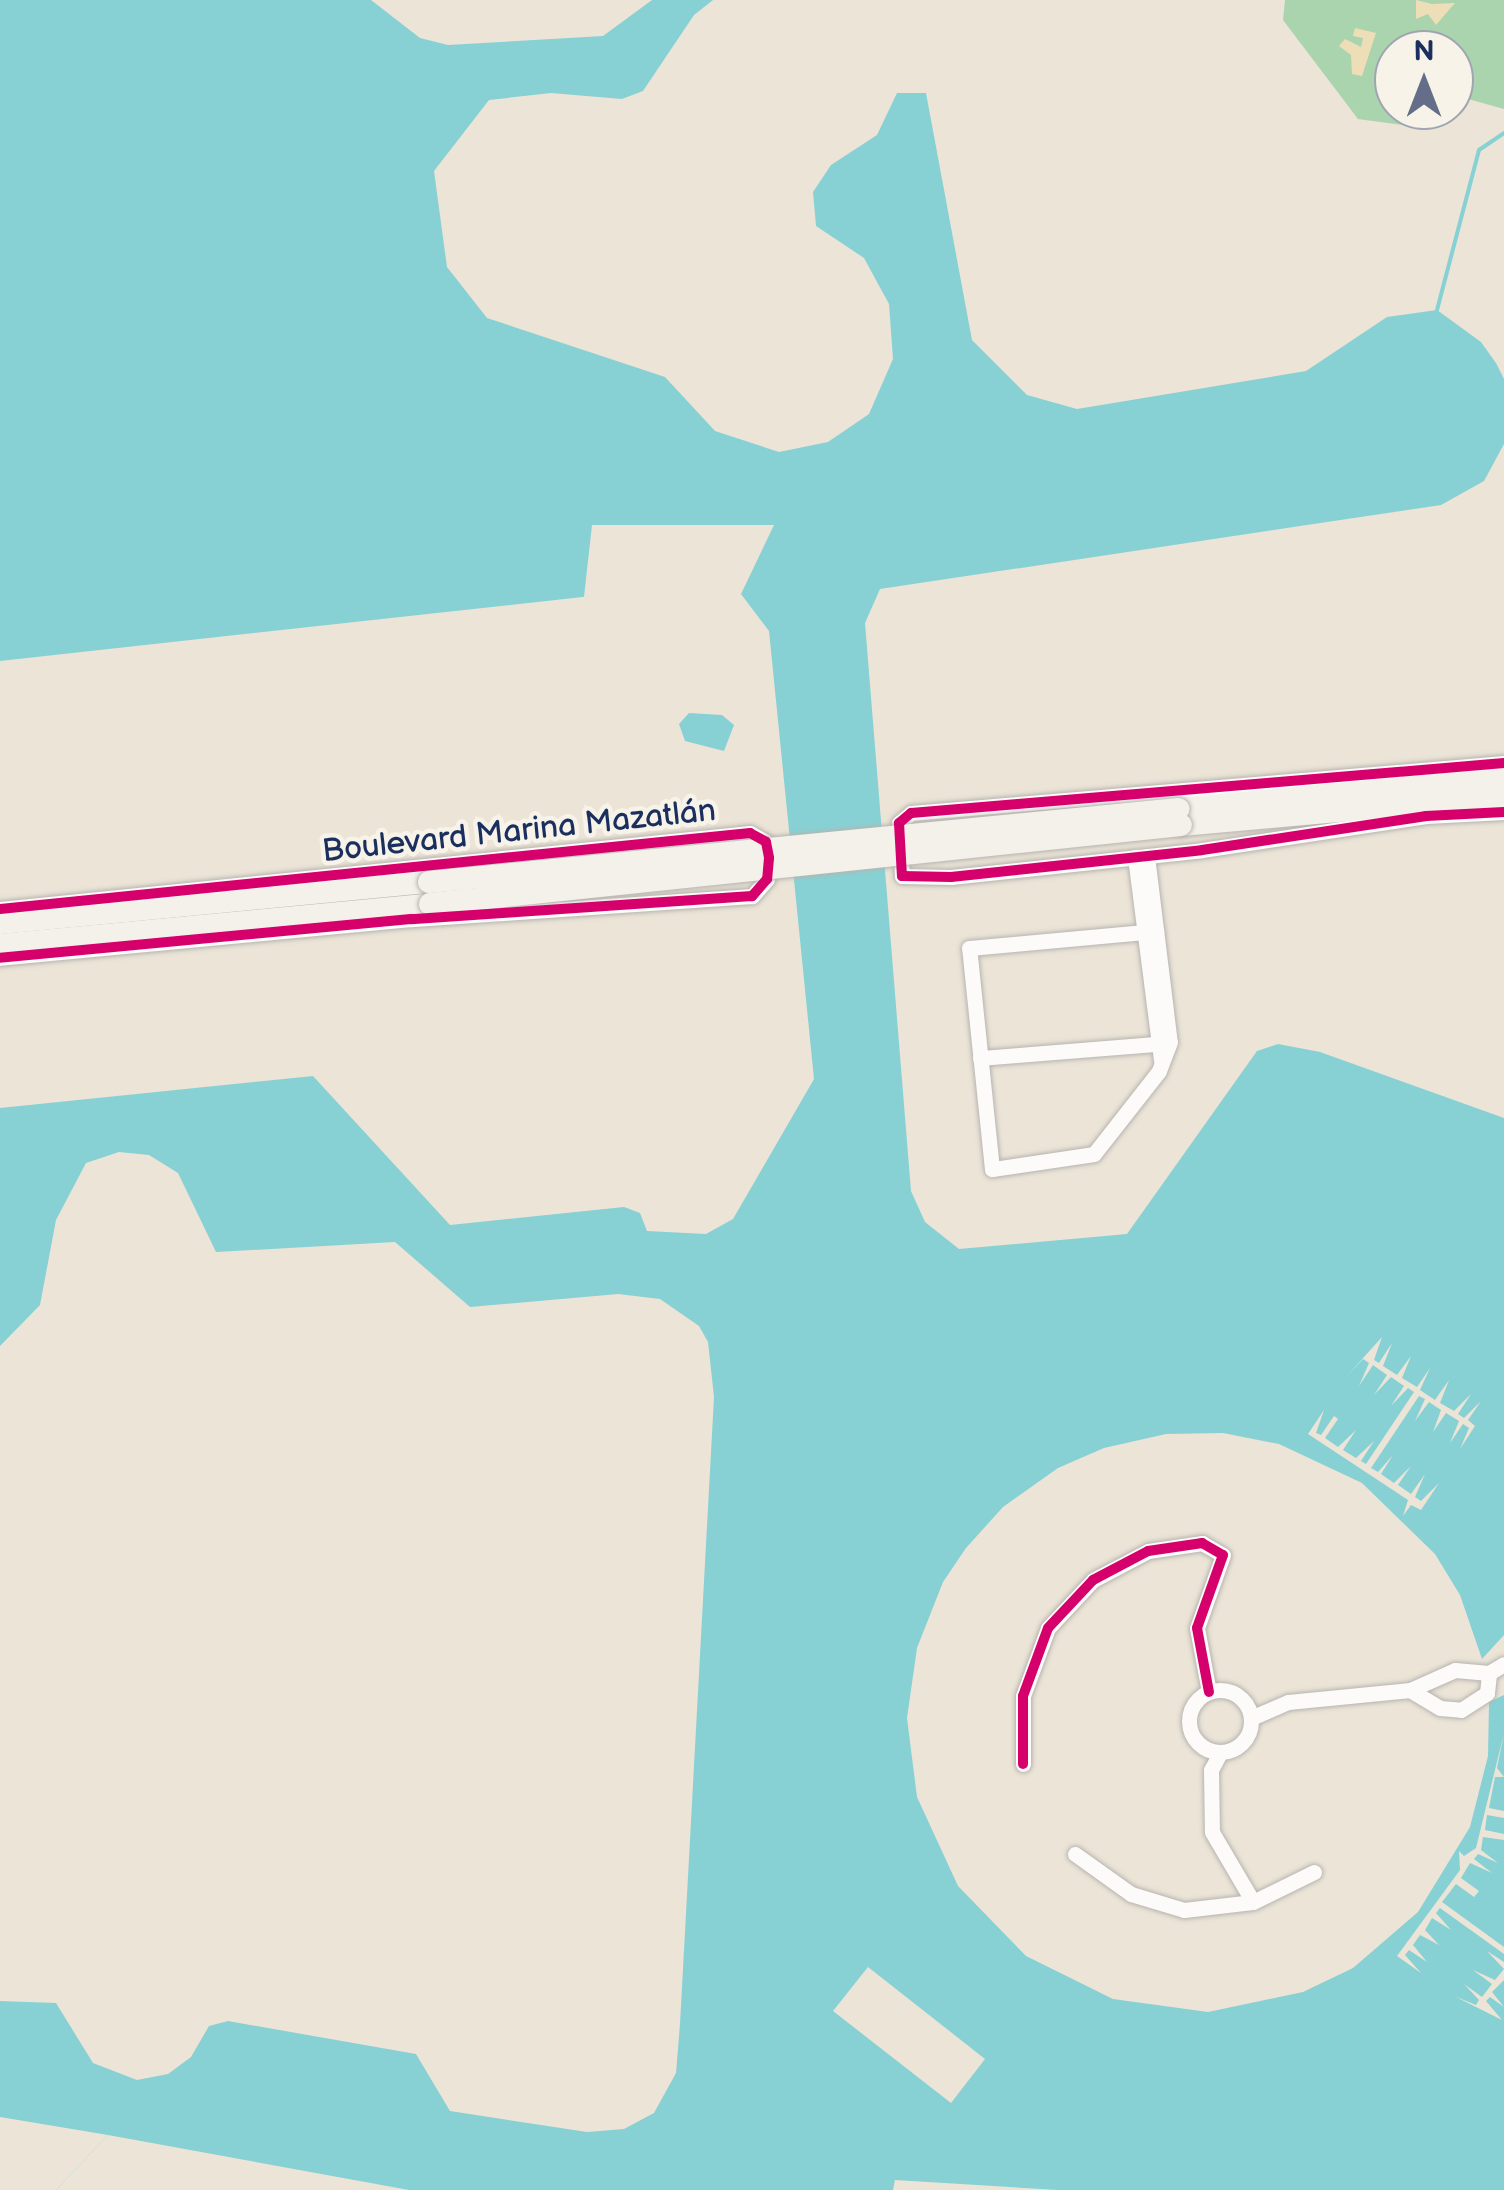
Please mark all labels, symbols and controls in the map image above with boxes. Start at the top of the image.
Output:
north arrow [1374,30,1474,130]
text: N [1413,35,1435,68]
street label: Boulevard Marina Mazatlán [320,792,718,872]

